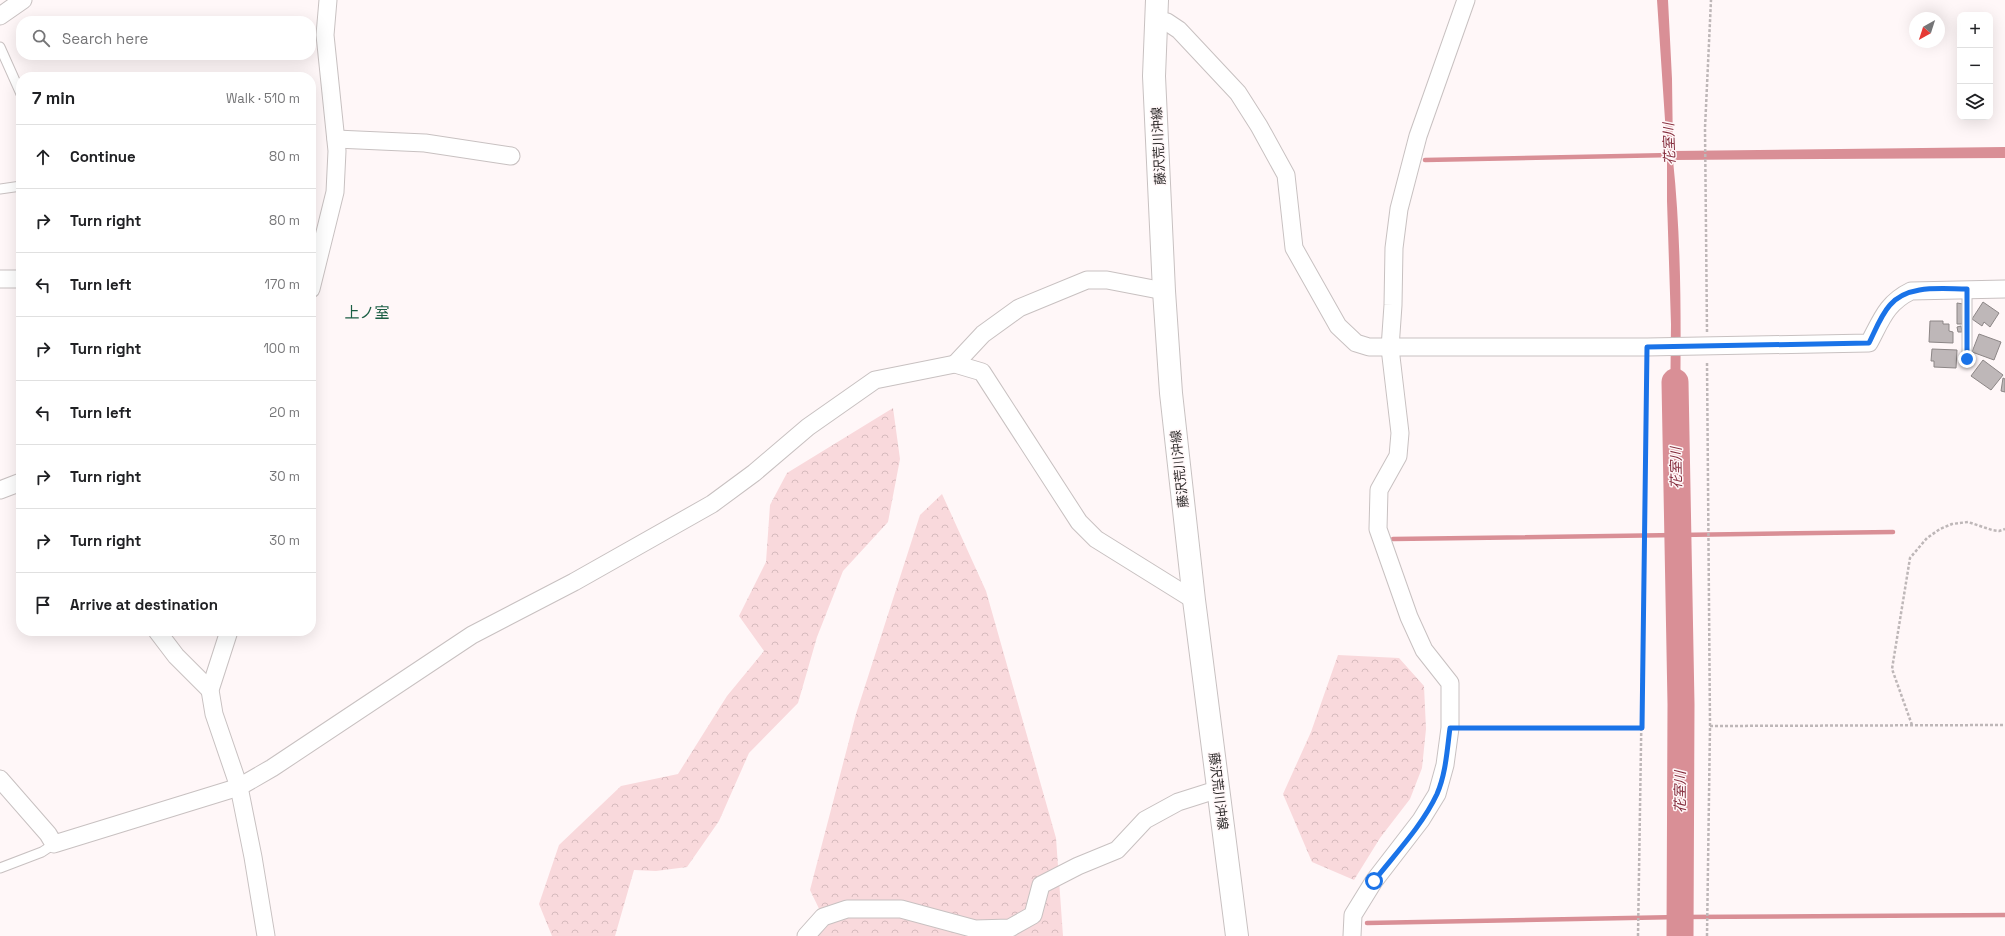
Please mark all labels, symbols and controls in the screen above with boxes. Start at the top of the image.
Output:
north arrow [1909,12,1945,48]
map controls [1957,12,1993,120]
button: + [1957,12,1993,48]
search box [16,16,316,60]
icon: search [30,27,52,49]
text: Search here [62,29,148,48]
button: − [1957,48,1993,84]
button: layers [1957,84,1993,120]
text: 7 min [32,87,75,109]
text: Walk · 510 m [226,90,300,107]
street label: 藤沢荒川沖線 [1148,107,1169,185]
water label: 花室川 [1659,121,1679,165]
icon: ahead [32,146,54,168]
text: Continue [70,147,136,166]
text: 80 m [269,148,300,165]
icon: right [32,210,54,232]
text: Turn right [70,211,141,230]
text: 80 m [269,212,300,229]
icon: left [32,274,54,296]
text: Turn left [70,275,132,294]
text: 170 m [264,276,300,293]
district label: 上ノ室 [344,303,390,322]
icon: right [32,338,54,360]
text: Turn right [70,339,141,358]
text: 100 m [263,340,300,357]
route end [1958,350,1976,368]
icon: left [32,402,54,424]
text: Turn left [70,403,132,422]
text: 20 m [269,404,300,421]
street label: 藤沢荒川沖線 [1167,429,1192,509]
water label: 花室川 [1667,445,1685,489]
icon: right [32,466,54,488]
text: Turn right [70,467,141,486]
text: 30 m [269,468,300,485]
icon: right [32,530,54,552]
text: Turn right [70,531,141,550]
text: 30 m [269,532,300,549]
icon: arrive [32,594,54,616]
text: Arrive at destination [70,595,218,614]
street label: 藤沢荒川沖線 [1205,751,1232,831]
water label: 花室川 [1671,769,1689,813]
route start [1365,872,1383,890]

